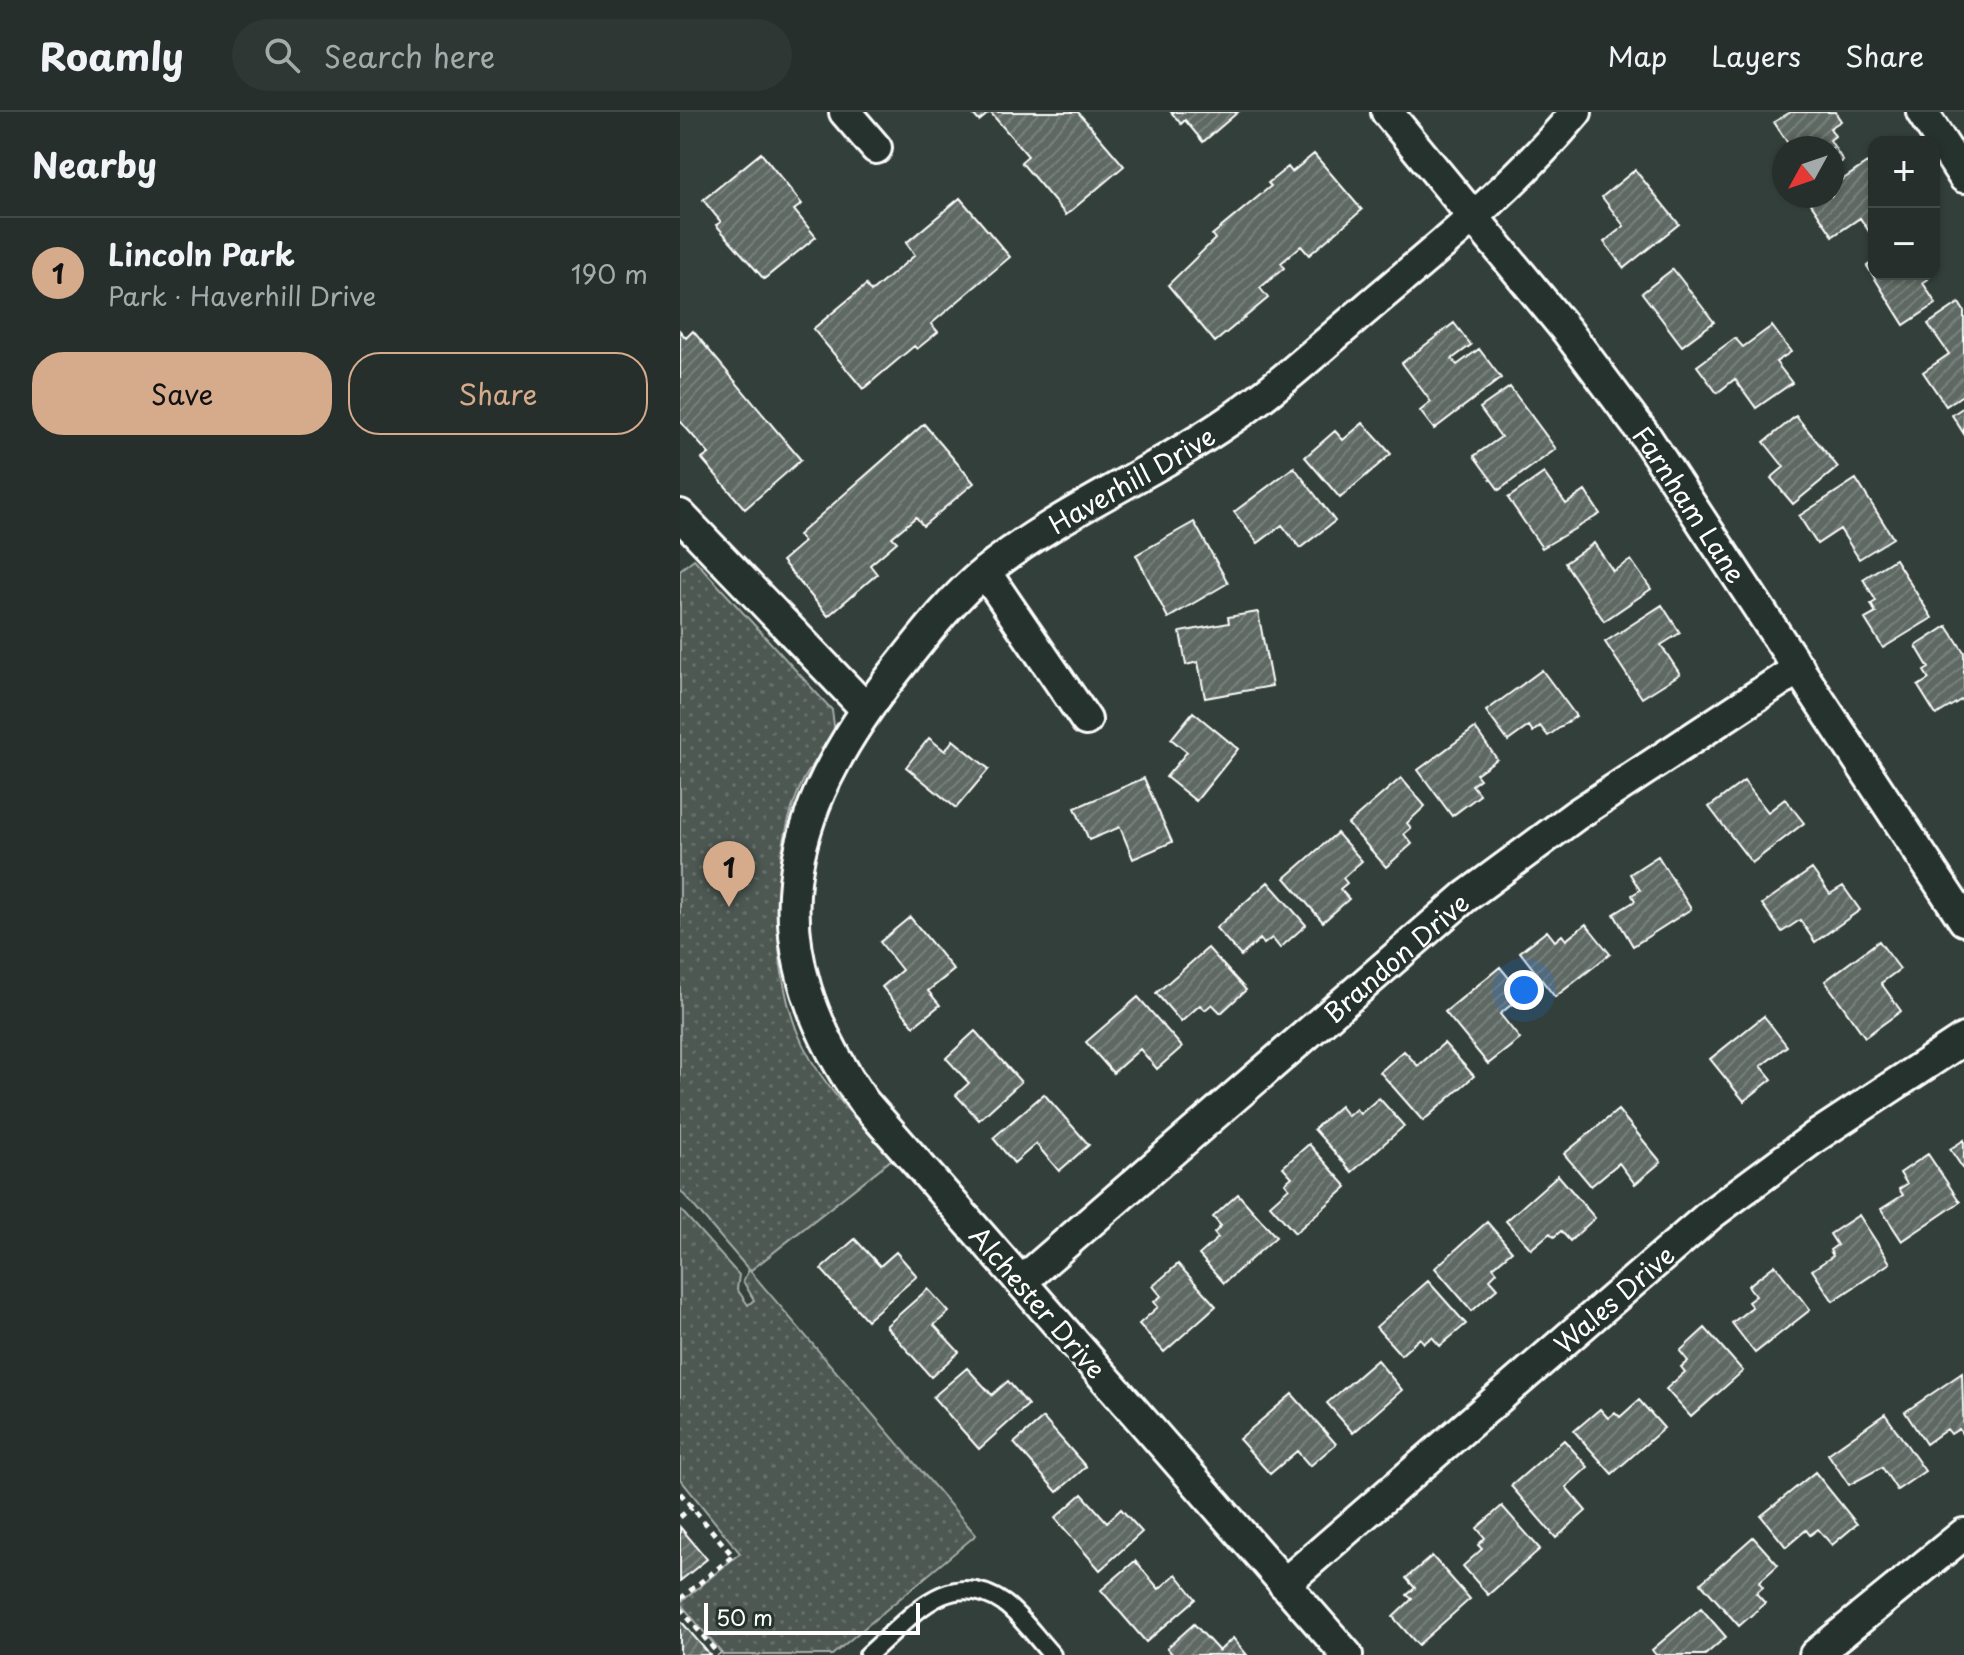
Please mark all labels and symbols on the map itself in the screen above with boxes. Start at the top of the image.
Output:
north arrow [1772,136,1844,208]
street label: Haverhill Drive [1040,416,1222,543]
street label: Farnham Lane [1624,417,1756,590]
pin: 1 [703,841,755,907]
street label: Brandon Drive [1314,883,1477,1031]
your location [1504,970,1544,1010]
street label: Alchester Drive [961,1217,1115,1387]
street label: Wales Drive [1545,1235,1682,1362]
scale bar [704,1599,920,1635]

